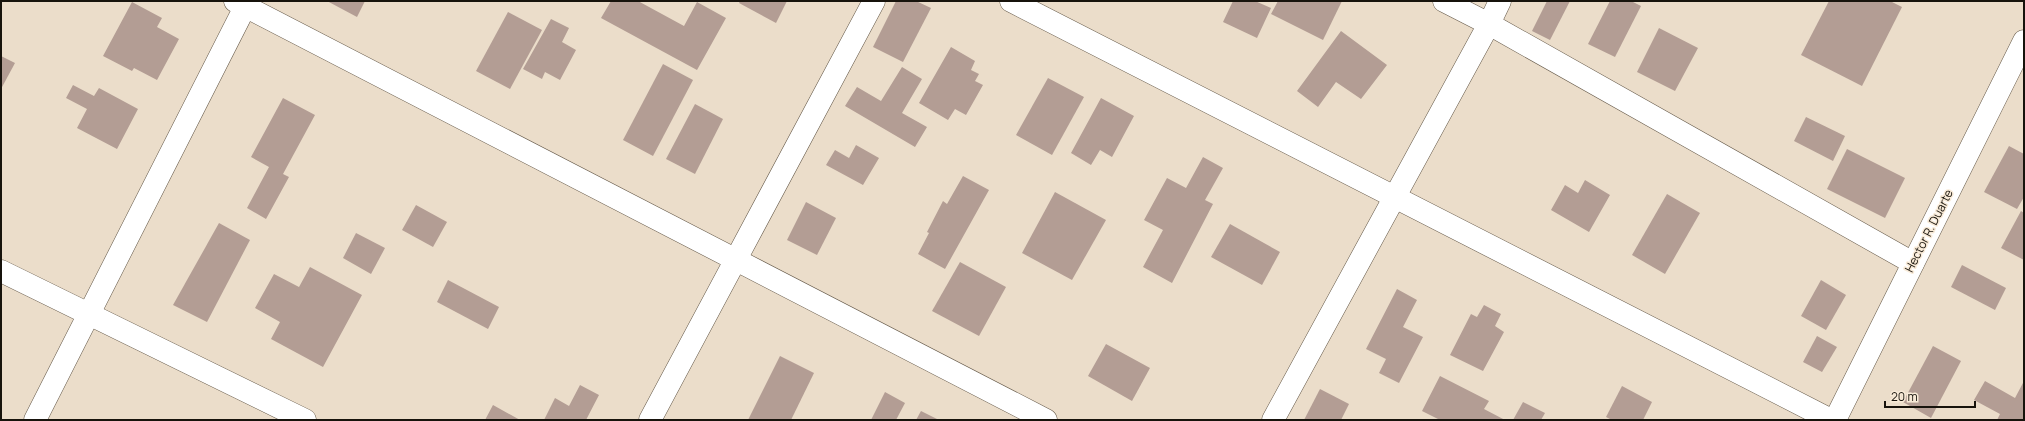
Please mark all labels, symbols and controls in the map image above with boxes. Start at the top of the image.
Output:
street label: Hector R. Duarte [1900,186,1957,275]
scale bar [1885,383,1975,409]
text: 20 m [1891,388,1918,405]

